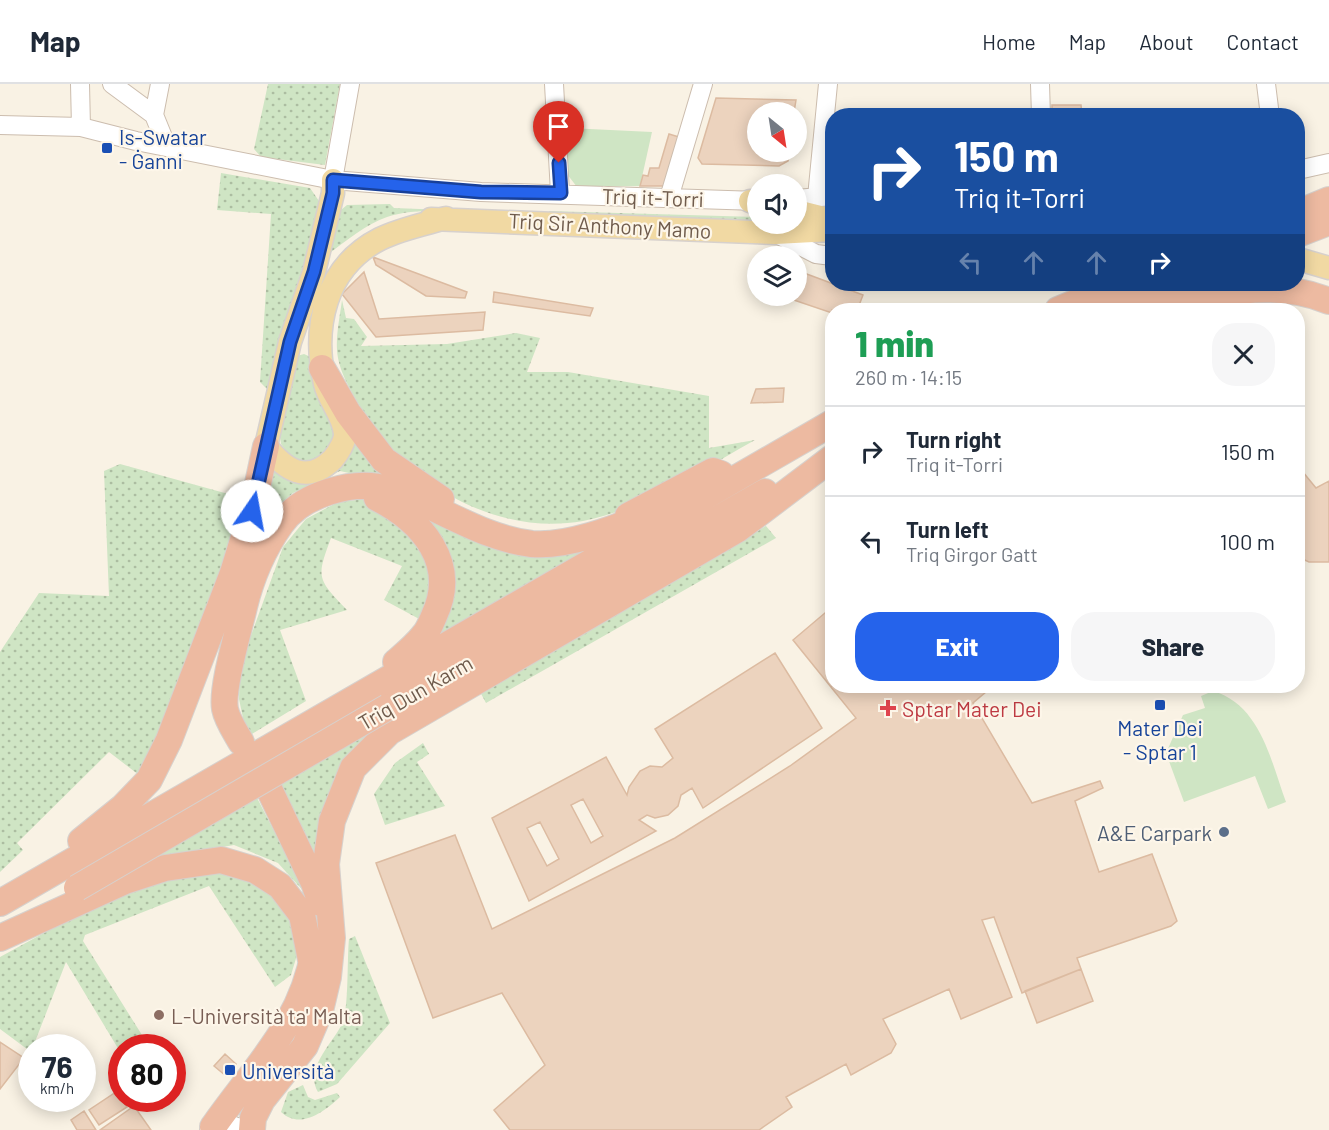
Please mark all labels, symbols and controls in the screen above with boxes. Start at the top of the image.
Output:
text: Map [30,24,81,58]
text: Home [982,29,1036,54]
text: Map [1069,29,1106,54]
text: About [1139,29,1194,54]
text: Contact [1227,29,1299,54]
pin [533,101,584,163]
north arrow [747,102,807,162]
map controls [747,102,807,306]
icon: arrive [542,110,575,143]
place label: Is-Swatar - Ġanni [119,124,207,173]
text: 150 m [954,130,1059,180]
icon: right [855,132,933,210]
marker: Is-Swatar - Ġanni [100,141,114,155]
button: sound [747,174,807,234]
text: Triq it-Torri [954,181,1085,213]
street label: Triq it-Torri [602,183,704,211]
street label: Triq Sir Anthony Mamo [508,207,712,243]
button: layers [747,246,807,306]
icon: left [954,246,987,279]
icon: ahead [1017,246,1050,279]
icon: ahead [1080,246,1113,279]
icon: right [1143,246,1176,279]
text: 1 min [855,321,934,364]
button: close [1212,323,1275,386]
text: 260 m · 14:15 [855,365,962,389]
text: Turn right [906,426,1001,452]
icon: right [855,435,888,468]
text: 150 m [1221,438,1275,464]
text: Triq it-Torri [906,452,1003,476]
position arrow [220,479,284,543]
text: Turn left [906,516,989,542]
icon: left [855,525,888,558]
text: 100 m [1220,528,1275,554]
text: Triq Girgor Gatt [906,542,1038,566]
button: Exit [855,612,1059,681]
button: Share [1071,612,1275,681]
street label: Triq Dun Karm [353,649,477,735]
place label: Sptar Mater Dei [902,696,1042,721]
marker: Mater Dei - Sptar 1 [1153,698,1167,712]
marker: Sptar Mater Dei [879,699,897,717]
place label: Mater Dei - Sptar 1 [1117,715,1203,764]
place label: A&E Carpark [1097,820,1212,845]
marker: A&E Carpark [1217,825,1231,839]
place label: L-Università ta' Malta [171,1003,362,1028]
marker: L-Università ta' Malta [152,1008,166,1022]
speed limit sign: 80 [108,1034,186,1112]
text: 76 [42,1048,73,1084]
place label: Università [242,1058,334,1083]
marker: Università [223,1063,237,1077]
text: km/h [40,1079,74,1097]

